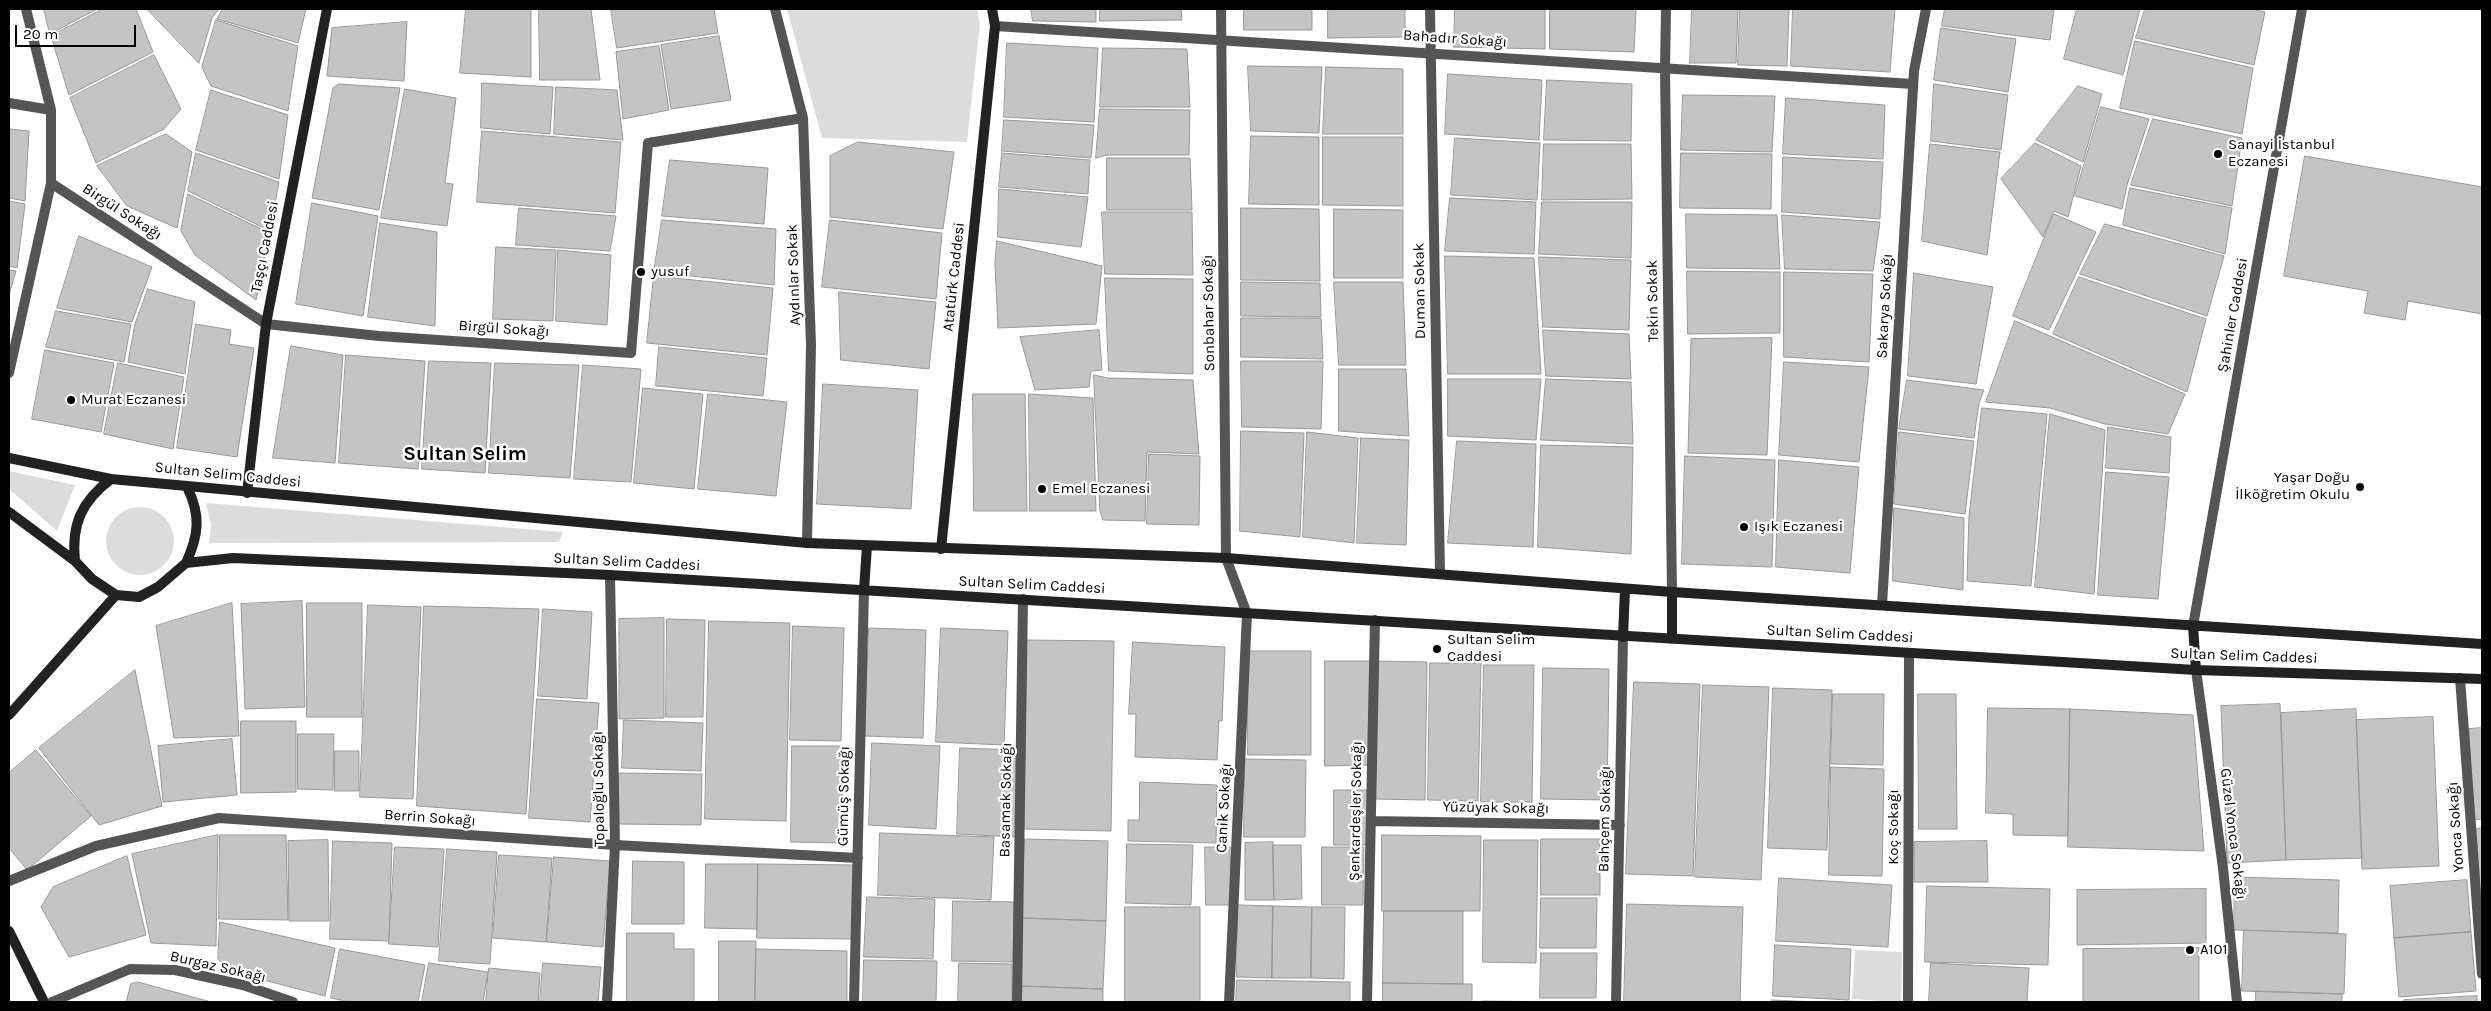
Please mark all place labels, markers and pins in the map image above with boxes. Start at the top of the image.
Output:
place label: Sanayi İstanbul Eczanesi [2228,136,2335,171]
marker: Sanayi İstanbul Eczanesi [2212,148,2224,160]
place label: yusuf [651,263,689,281]
marker: yusuf [635,266,647,278]
place label: Murat Eczanesi [81,391,186,409]
marker: Murat Eczanesi [65,394,77,406]
place label: Yaşar Doğu İlköğretim Okulu [2235,469,2350,504]
place label: Emel Eczanesi [1052,480,1151,498]
marker: Yaşar Doğu İlköğretim Okulu [2354,481,2366,493]
marker: Emel Eczanesi [1036,483,1048,495]
place label: Işık Eczanesi [1754,518,1843,536]
marker: Işık Eczanesi [1738,521,1750,533]
place label: Sultan Selim Caddesi [1447,631,1535,666]
marker: Sultan Selim Caddesi [1431,643,1443,655]
place label: A101 [2200,941,2227,959]
marker: A101 [2184,944,2196,956]

